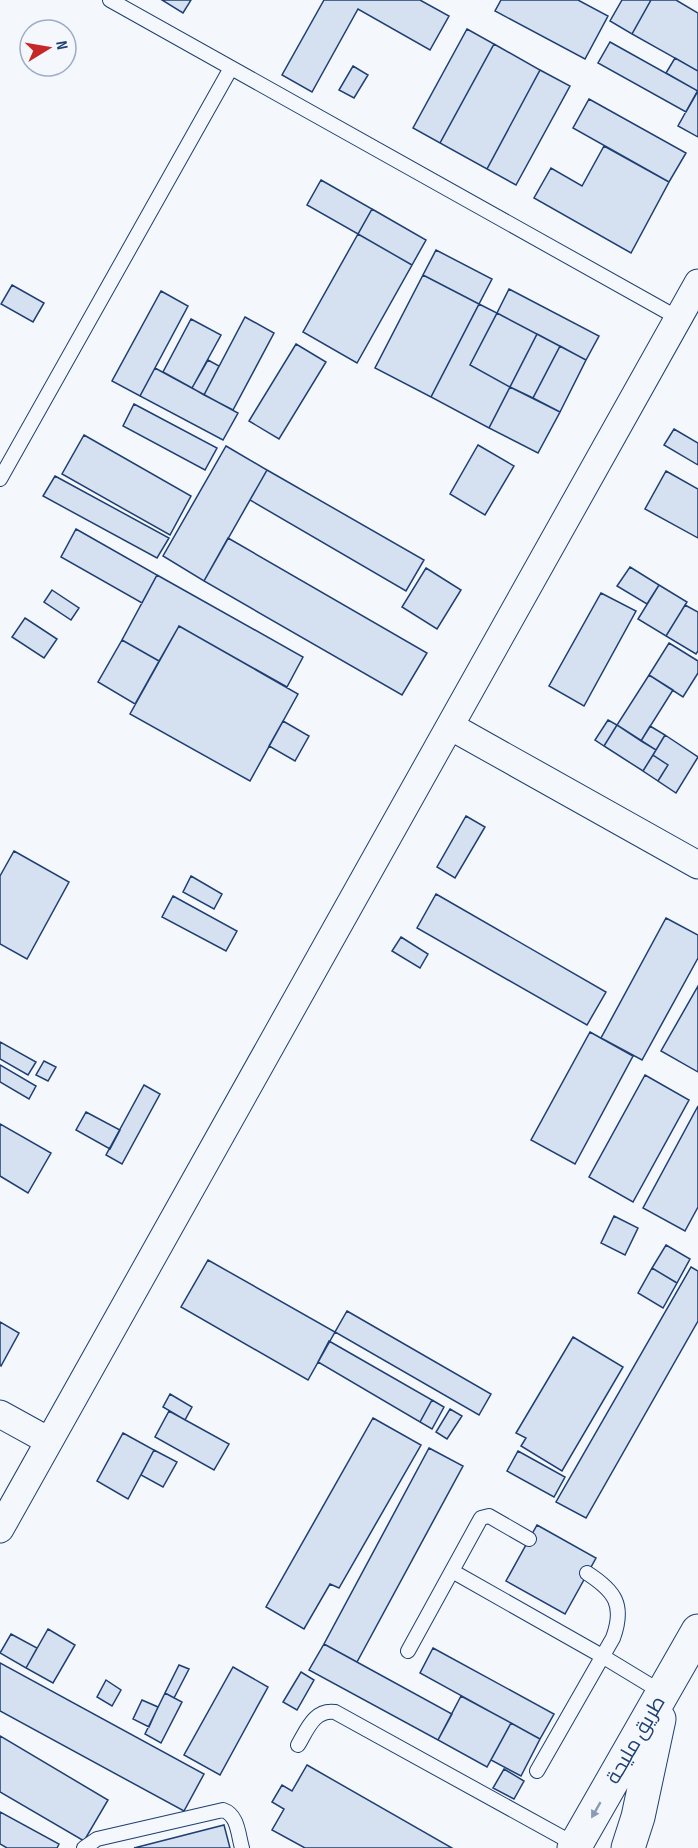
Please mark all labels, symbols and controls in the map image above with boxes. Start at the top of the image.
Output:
north arrow [18,18,78,78]
text: N [51,39,71,51]
street label: طريق مليحة [601,1692,671,1788]
one-way arrow [591,1802,601,1819]

